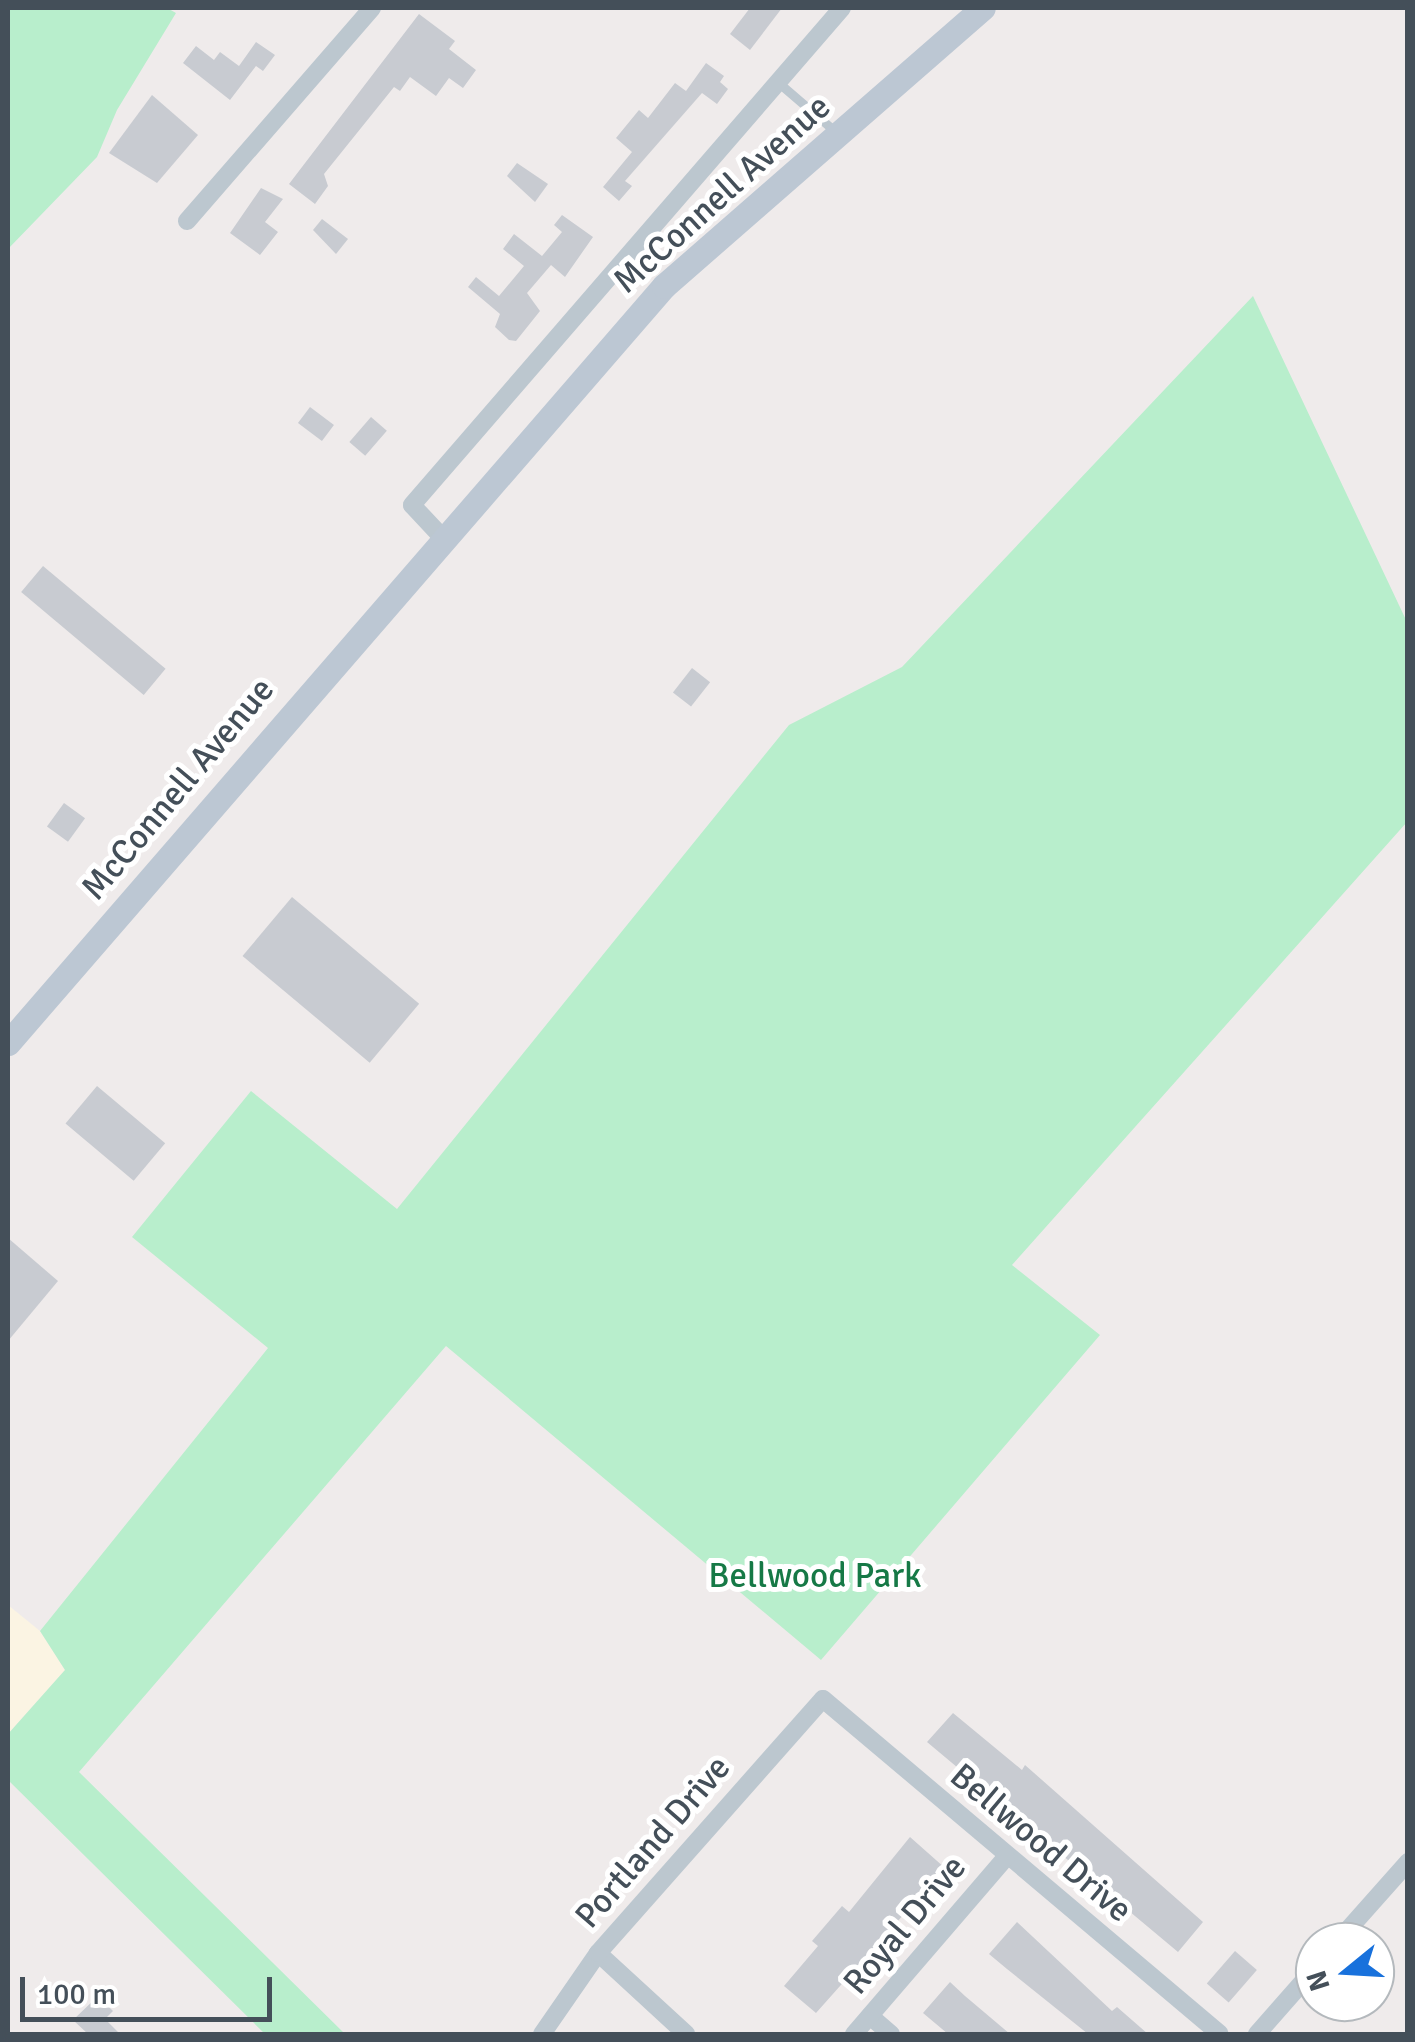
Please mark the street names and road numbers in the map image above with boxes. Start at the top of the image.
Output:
street label: McConnell Avenue [605,86,839,302]
street label: McConnell Avenue [73,669,283,909]
street label: Portland Drive [567,1747,739,1937]
street label: Bellwood Drive [942,1755,1140,1931]
street label: Royal Drive [835,1847,975,2003]

